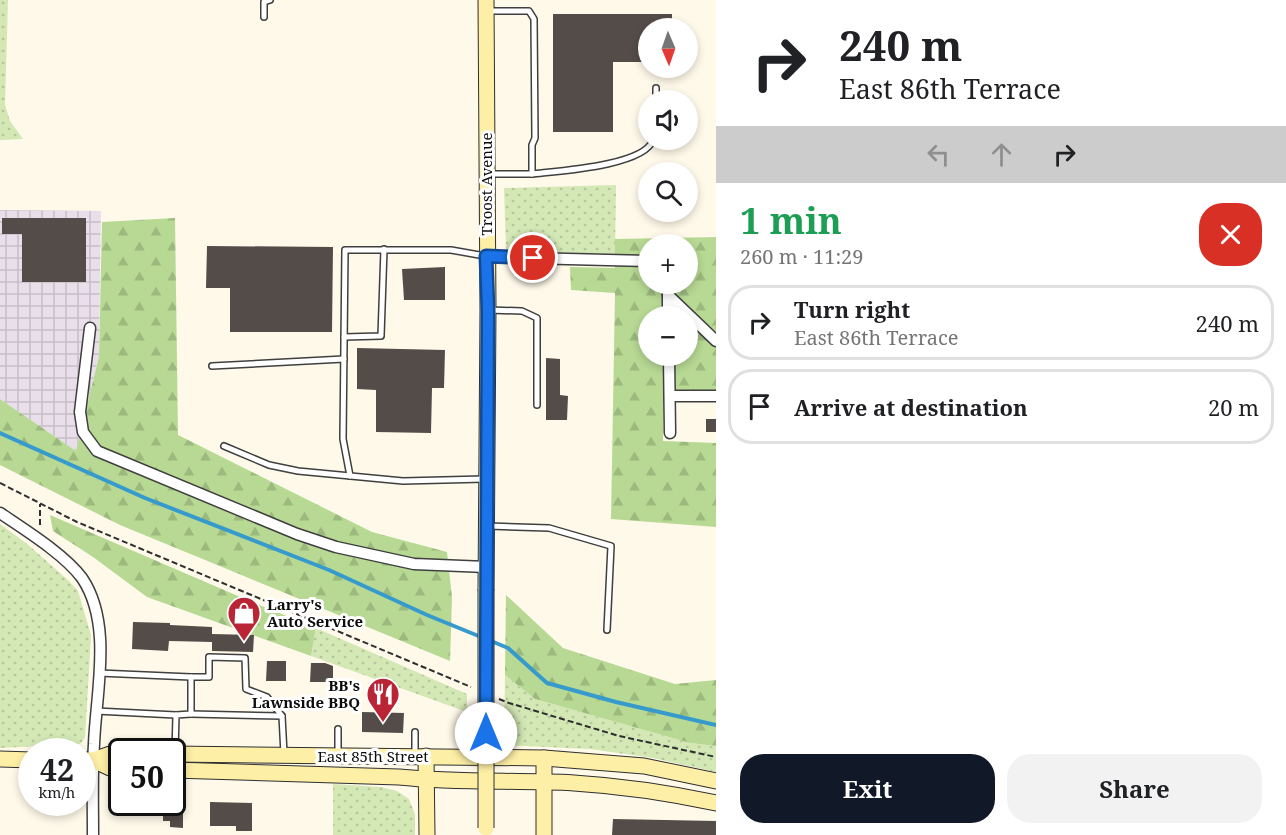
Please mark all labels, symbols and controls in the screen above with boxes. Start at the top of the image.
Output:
text: 240 m [839,16,963,73]
north arrow [638,18,698,78]
map controls [638,18,698,366]
icon: right [740,24,818,102]
text: East 86th Terrace [839,70,1061,107]
button: sound [638,90,698,150]
street label: Troost Avenue [476,132,496,236]
icon: left [922,138,955,171]
icon: ahead [985,138,1018,171]
icon: right [1048,138,1081,171]
button: search [638,162,698,222]
text: 1 min [740,196,842,245]
button: close [1199,203,1262,266]
pin [507,232,558,283]
button: + [638,234,698,294]
icon: arrive [516,241,549,274]
text: 260 m · 11:29 [740,243,863,270]
text: Turn right [794,294,910,324]
button: − [638,306,698,366]
icon: right [743,306,776,339]
text: 240 m [1196,308,1259,338]
text: East 86th Terrace [794,324,958,351]
icon: arrive [743,390,776,423]
text: Arrive at destination [794,392,1028,422]
text: 20 m [1208,392,1259,422]
place label: Larry's Auto Service [267,594,363,631]
shop icon: Larry's Auto Service [226,595,262,642]
place label: BB's Lawnside BBQ [252,675,360,712]
restaurant icon: BB's Lawnside BBQ [365,676,401,723]
position arrow [454,701,518,765]
speed limit sign: 50 [108,738,186,816]
street label: East 85th Street [317,746,429,766]
text: 42 [40,749,74,790]
button: Exit [740,754,995,823]
button: Share [1007,754,1262,823]
text: km/h [39,782,75,802]

